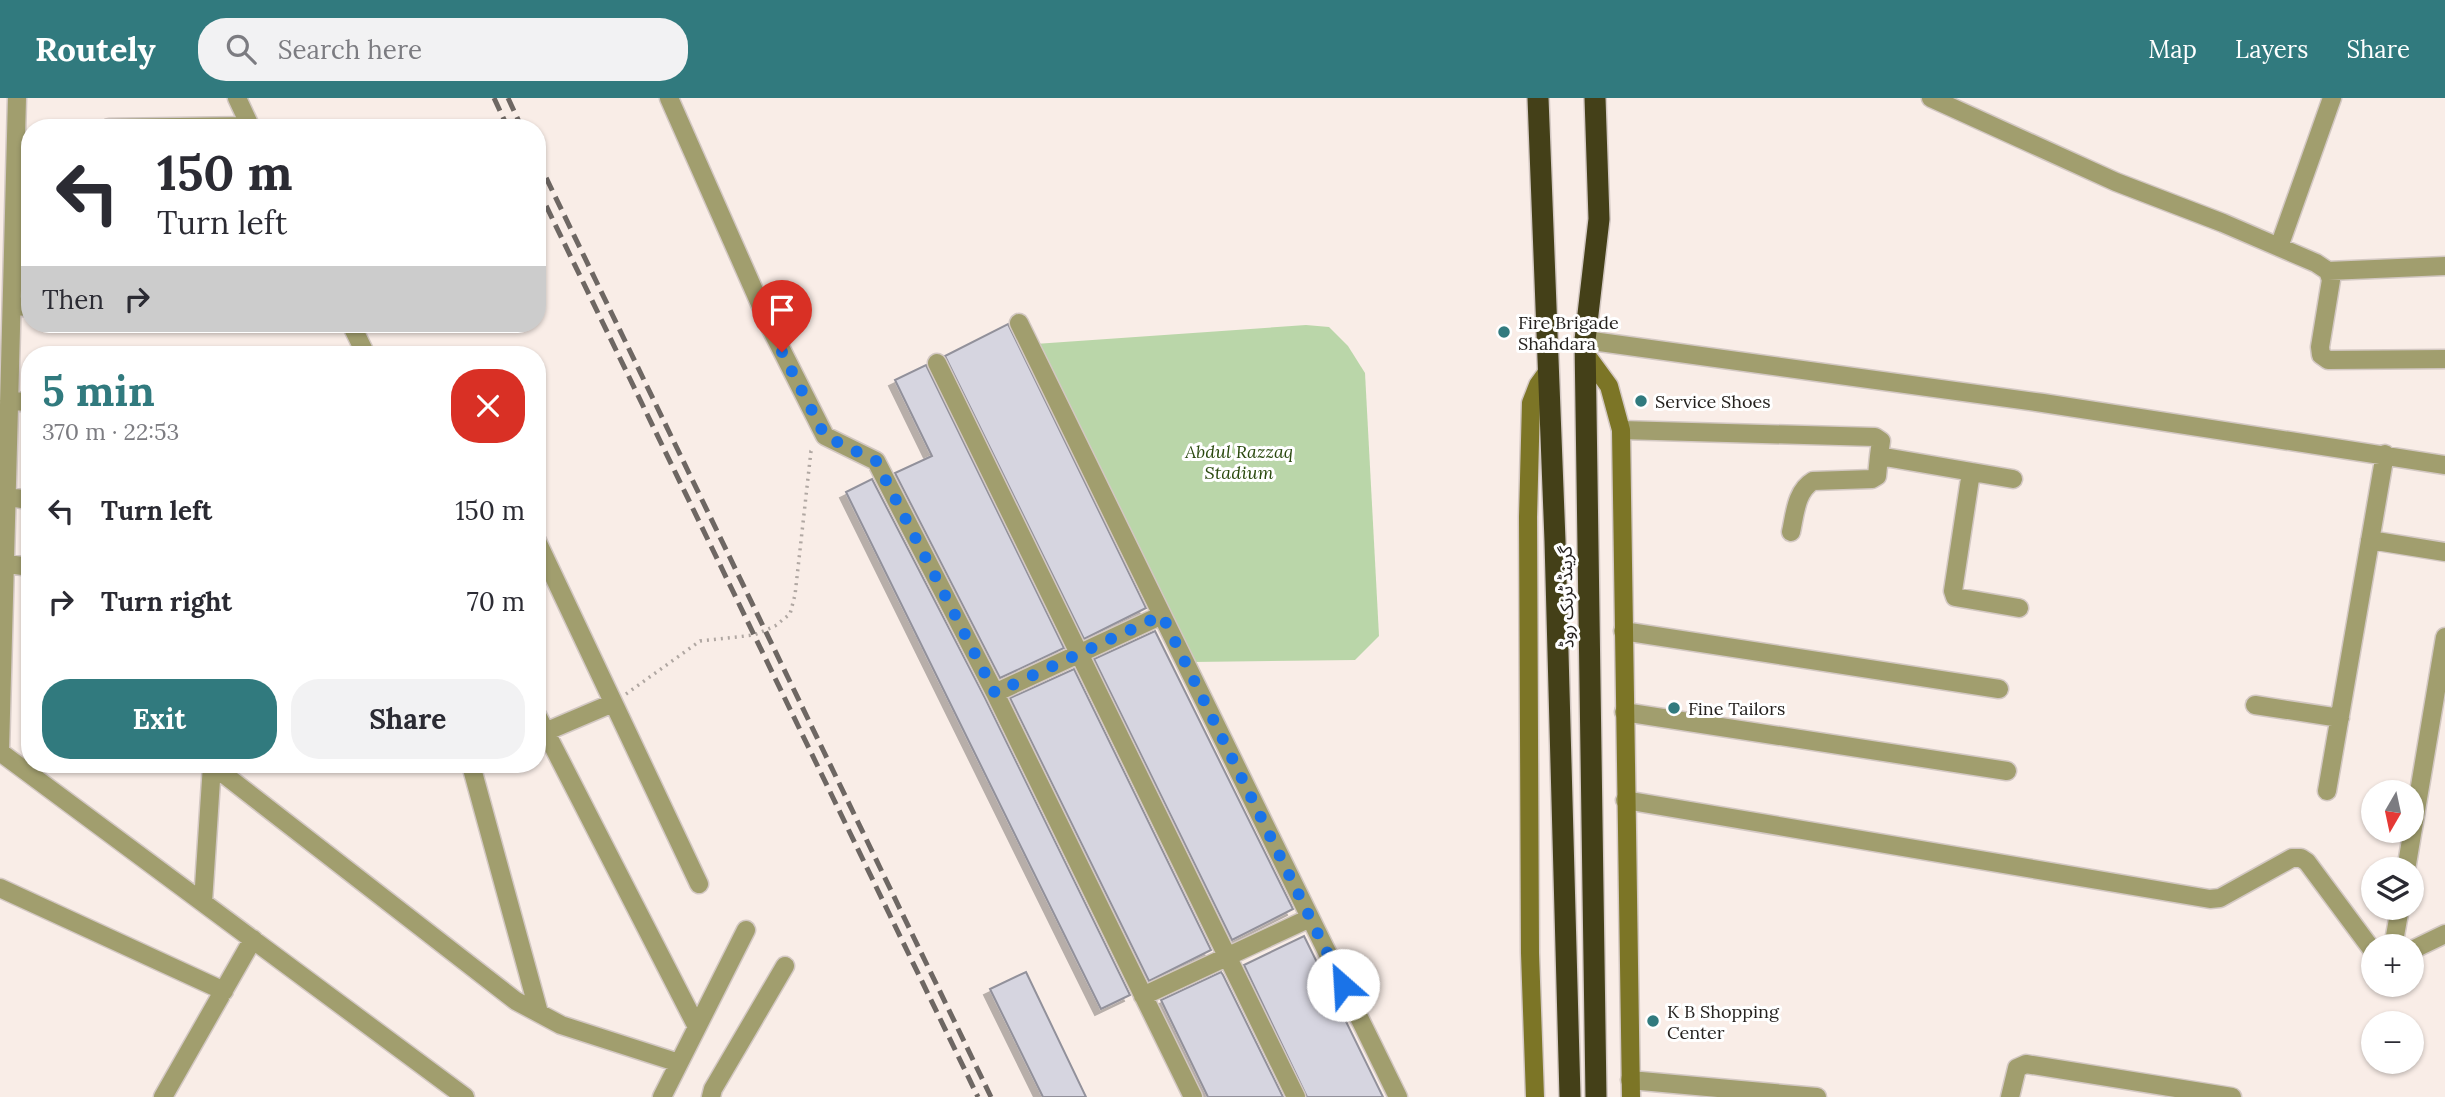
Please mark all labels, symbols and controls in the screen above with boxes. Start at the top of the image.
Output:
search box [198,18,688,81]
text: Routely [35,28,156,70]
icon: search [222,30,260,68]
text: Search here [278,33,422,66]
text: Map [2148,34,2197,65]
text: Layers [2235,34,2308,65]
text: Share [2346,34,2410,65]
text: 150 m [157,141,293,203]
icon: left [42,147,133,238]
text: Turn left [157,202,287,243]
icon: right [118,280,156,318]
pin [752,280,812,352]
text: Then [42,283,104,316]
icon: arrive [763,291,801,329]
place label: Fire Brigade Shahdara [1518,311,1619,355]
marker: Fire Brigade Shahdara [1496,324,1512,340]
text: 5 min [42,364,155,418]
button: close [451,369,525,443]
place label: Service Shoes [1655,390,1771,413]
marker: Service Shoes [1633,393,1649,409]
text: 370 m · 22:53 [42,417,179,446]
park label: Abdul Razzaq Stadium [1184,440,1293,484]
icon: left [42,492,80,530]
text: Turn left [101,494,212,527]
text: 150 m [455,494,525,527]
street label: گرینڈ ٹرنک روڈ [1554,545,1578,648]
icon: right [42,583,80,621]
text: Turn right [101,585,232,618]
text: 70 m [467,585,525,618]
button: Exit [42,679,277,759]
button: Share [291,679,525,759]
place label: Fine Tailors [1688,697,1785,720]
marker: Fine Tailors [1666,700,1682,716]
north arrow [2361,780,2424,844]
map controls [2361,780,2424,1074]
button: layers [2361,857,2424,920]
button: + [2361,934,2424,997]
position arrow [1306,948,1380,1022]
place label: K B Shopping Center [1667,1000,1780,1044]
button: − [2361,1011,2424,1074]
marker: K B Shopping Center [1645,1013,1661,1029]

